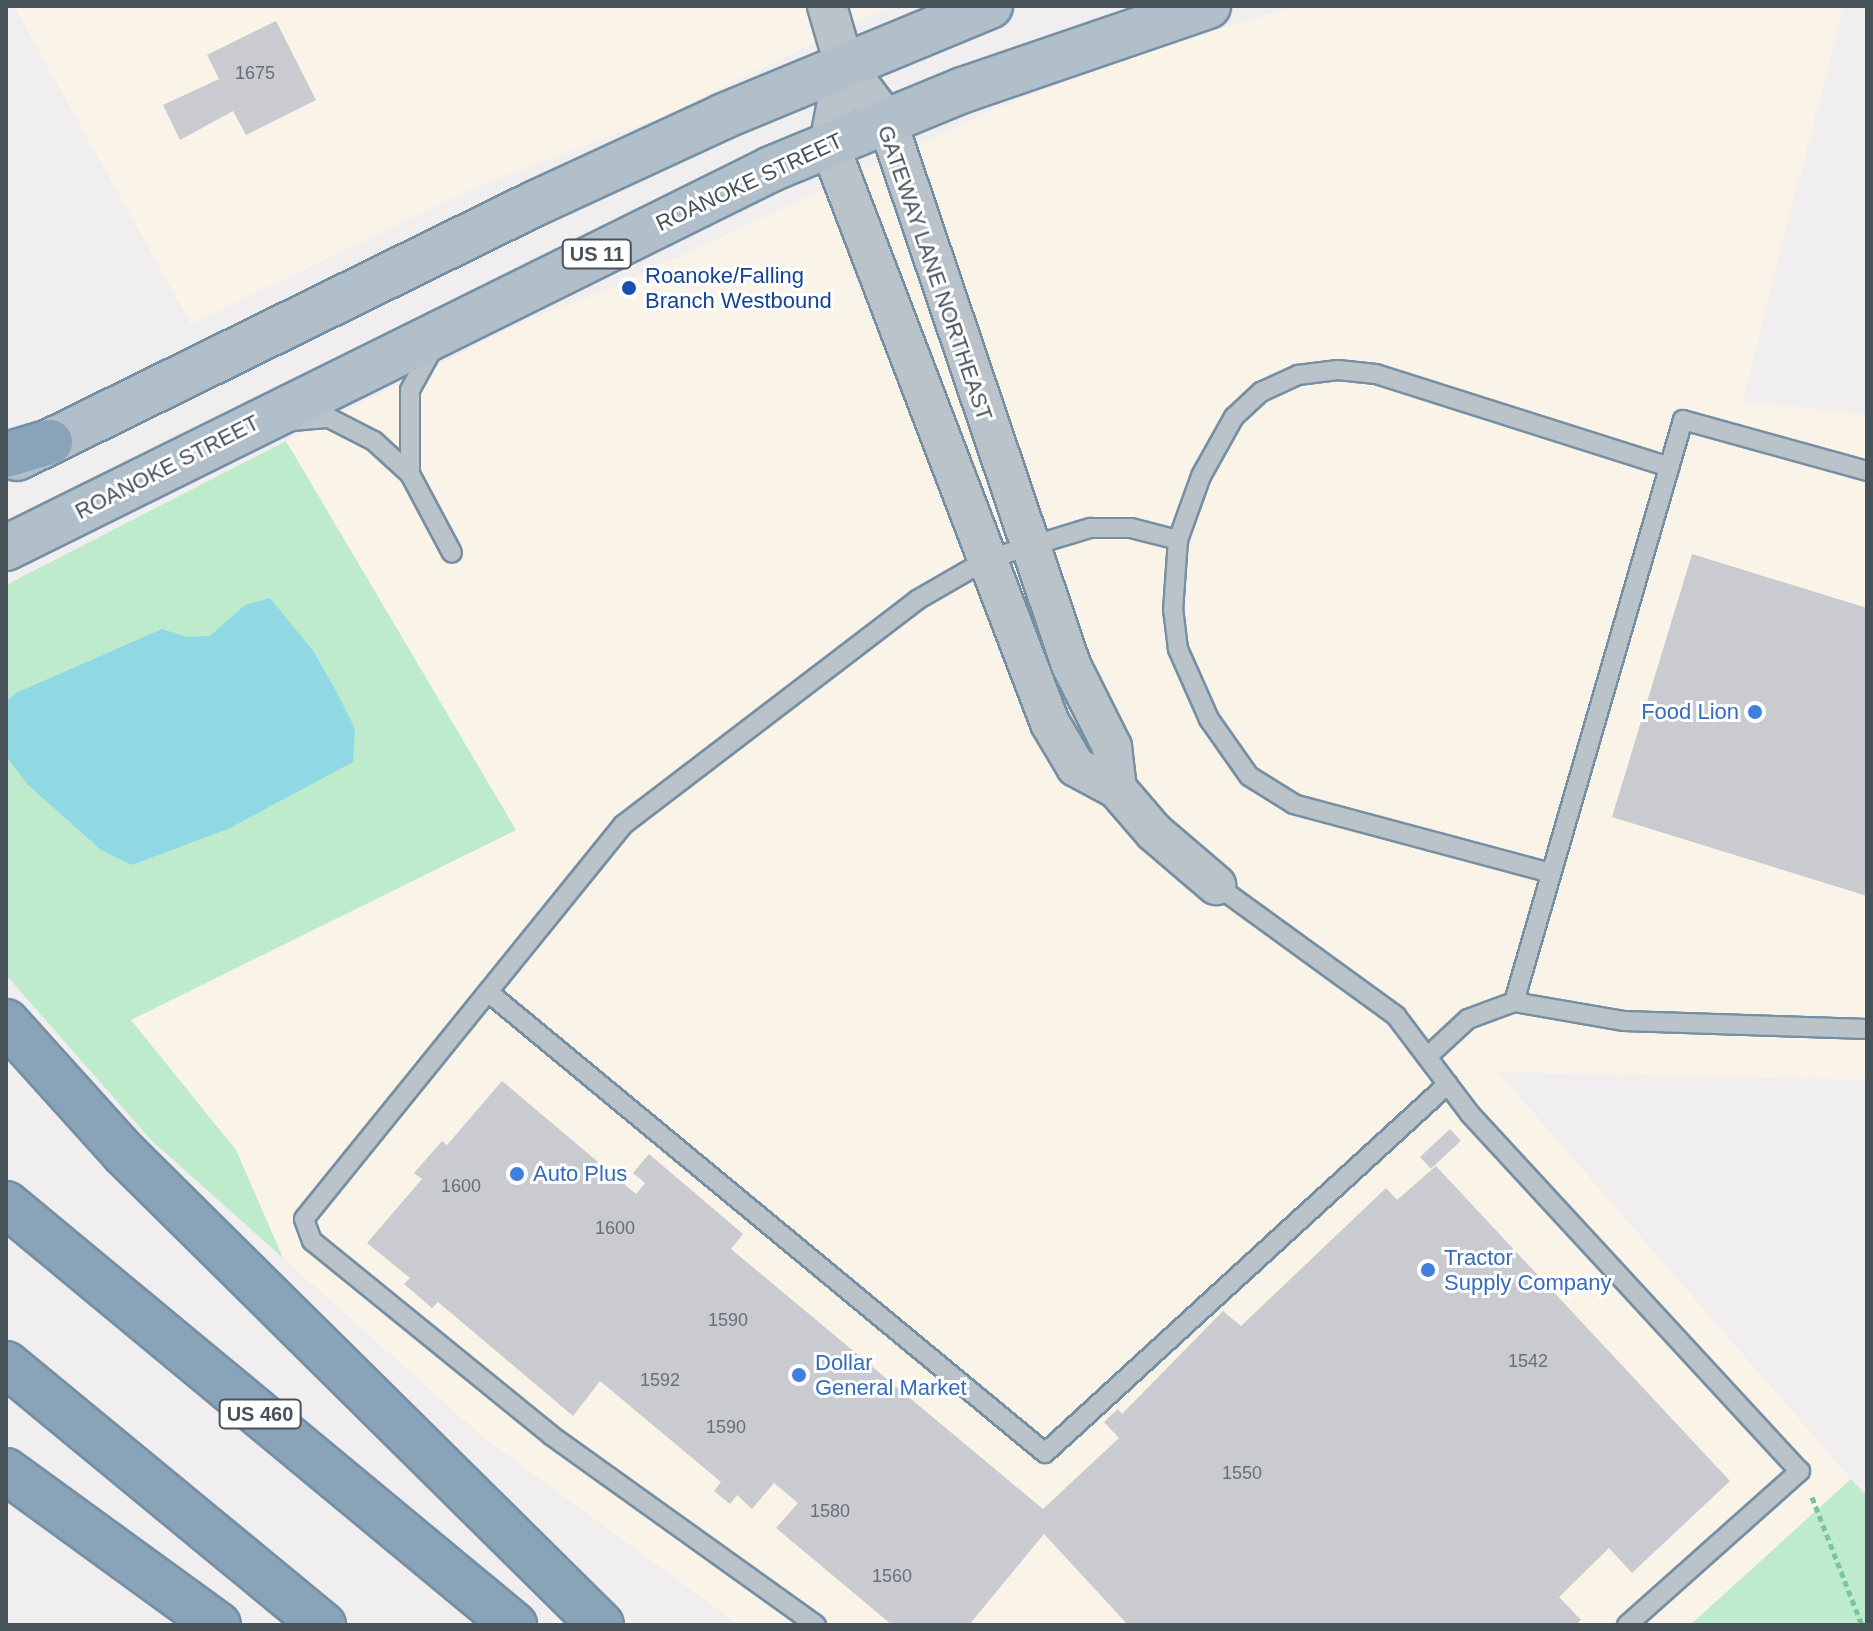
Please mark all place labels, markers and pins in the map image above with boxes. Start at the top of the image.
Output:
place label: Roanoke/Falling Branch Westbound [645,262,832,314]
marker: Roanoke/Falling Branch Westbound [620,279,638,297]
place label: Food Lion [1641,699,1739,725]
marker: Food Lion [1746,703,1764,721]
place label: Auto Plus [533,1161,627,1187]
marker: Auto Plus [508,1165,526,1183]
place label: Tractor Supply Company [1444,1244,1612,1296]
marker: Tractor Supply Company [1419,1261,1437,1279]
place label: Dollar General Market [815,1349,967,1400]
marker: Dollar General Market [790,1366,808,1384]

